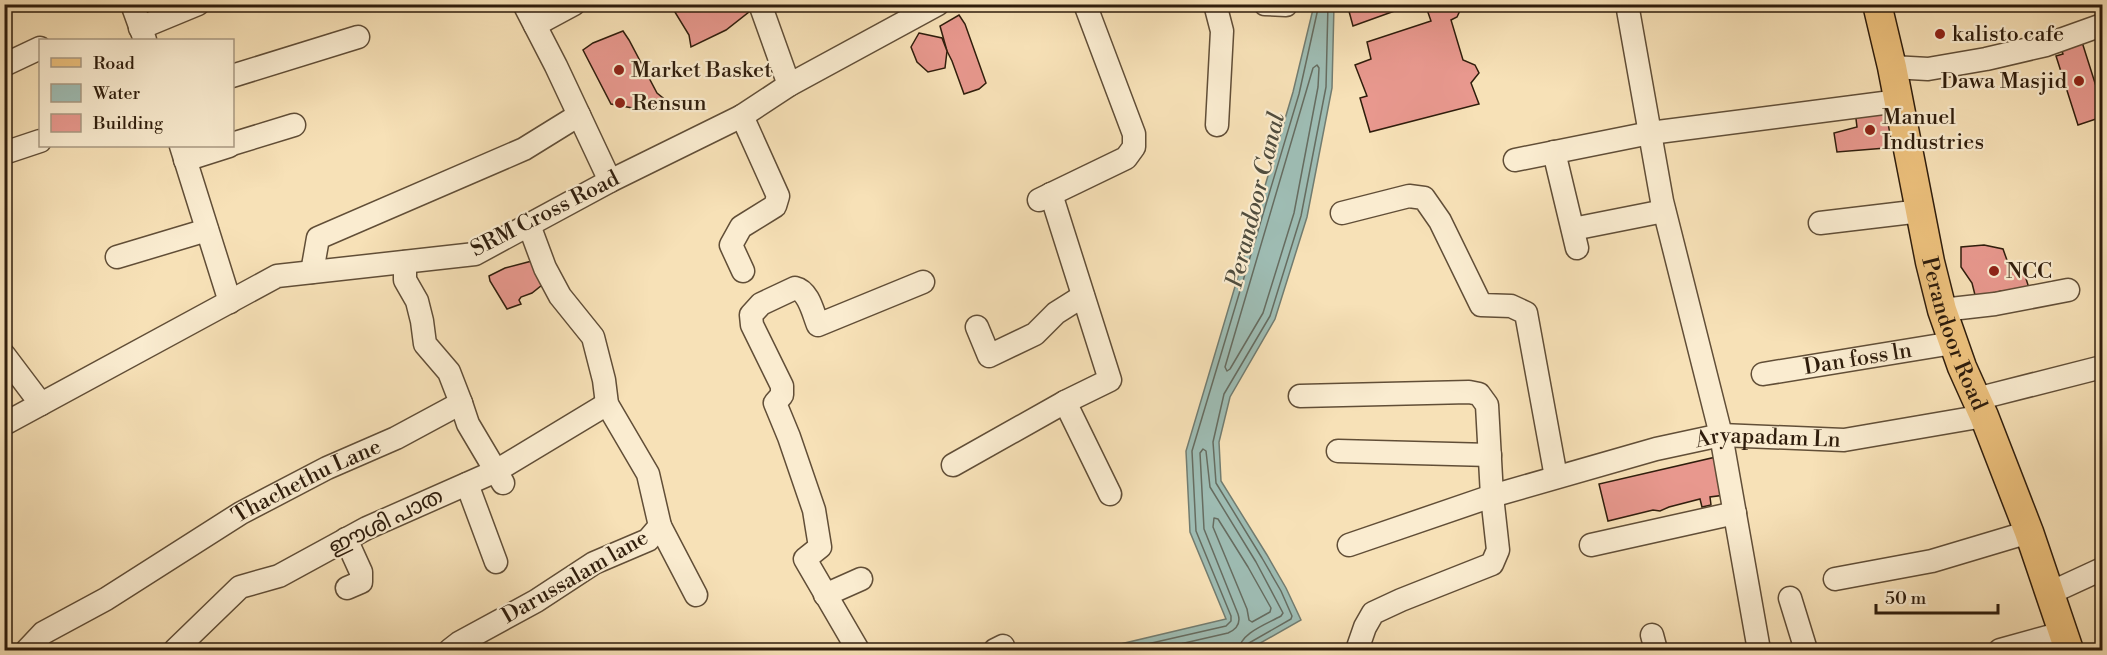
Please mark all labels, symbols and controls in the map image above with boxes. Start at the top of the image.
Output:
place label: kalisto cafe [1952,21,2064,48]
marker: kalisto cafe [1933,27,1947,41]
legend [39,39,234,147]
text: Road [93,52,136,75]
place label: Market Basket [631,57,772,84]
marker: Market Basket [612,63,626,77]
place label: Dawa Masjid [1941,68,2067,95]
marker: Dawa Masjid [2072,74,2086,88]
text: Water [92,82,141,105]
place label: Rensun [632,90,707,117]
marker: Rensun [613,96,627,110]
place label: Manuel Industries [1882,104,1984,156]
water label: Perandoor Canal [1220,109,1292,292]
text: Building [92,112,164,135]
marker: Manuel Industries [1863,123,1877,137]
street label: SRM Cross Road [466,165,624,263]
street label: Perandoor Road [1916,254,1993,415]
place label: NCC [2006,258,2052,285]
marker: NCC [1987,264,2001,278]
street label: Dan foss ln [1802,336,1914,381]
street label: Aryapadam Ln [1691,421,1841,454]
street label: Thachethu Lane [227,433,385,529]
street label: ഈശി പാത [324,483,448,561]
street label: Darussalam lane [497,524,653,630]
scale bar [1876,577,1998,615]
text: 50 m [1885,587,1927,610]

